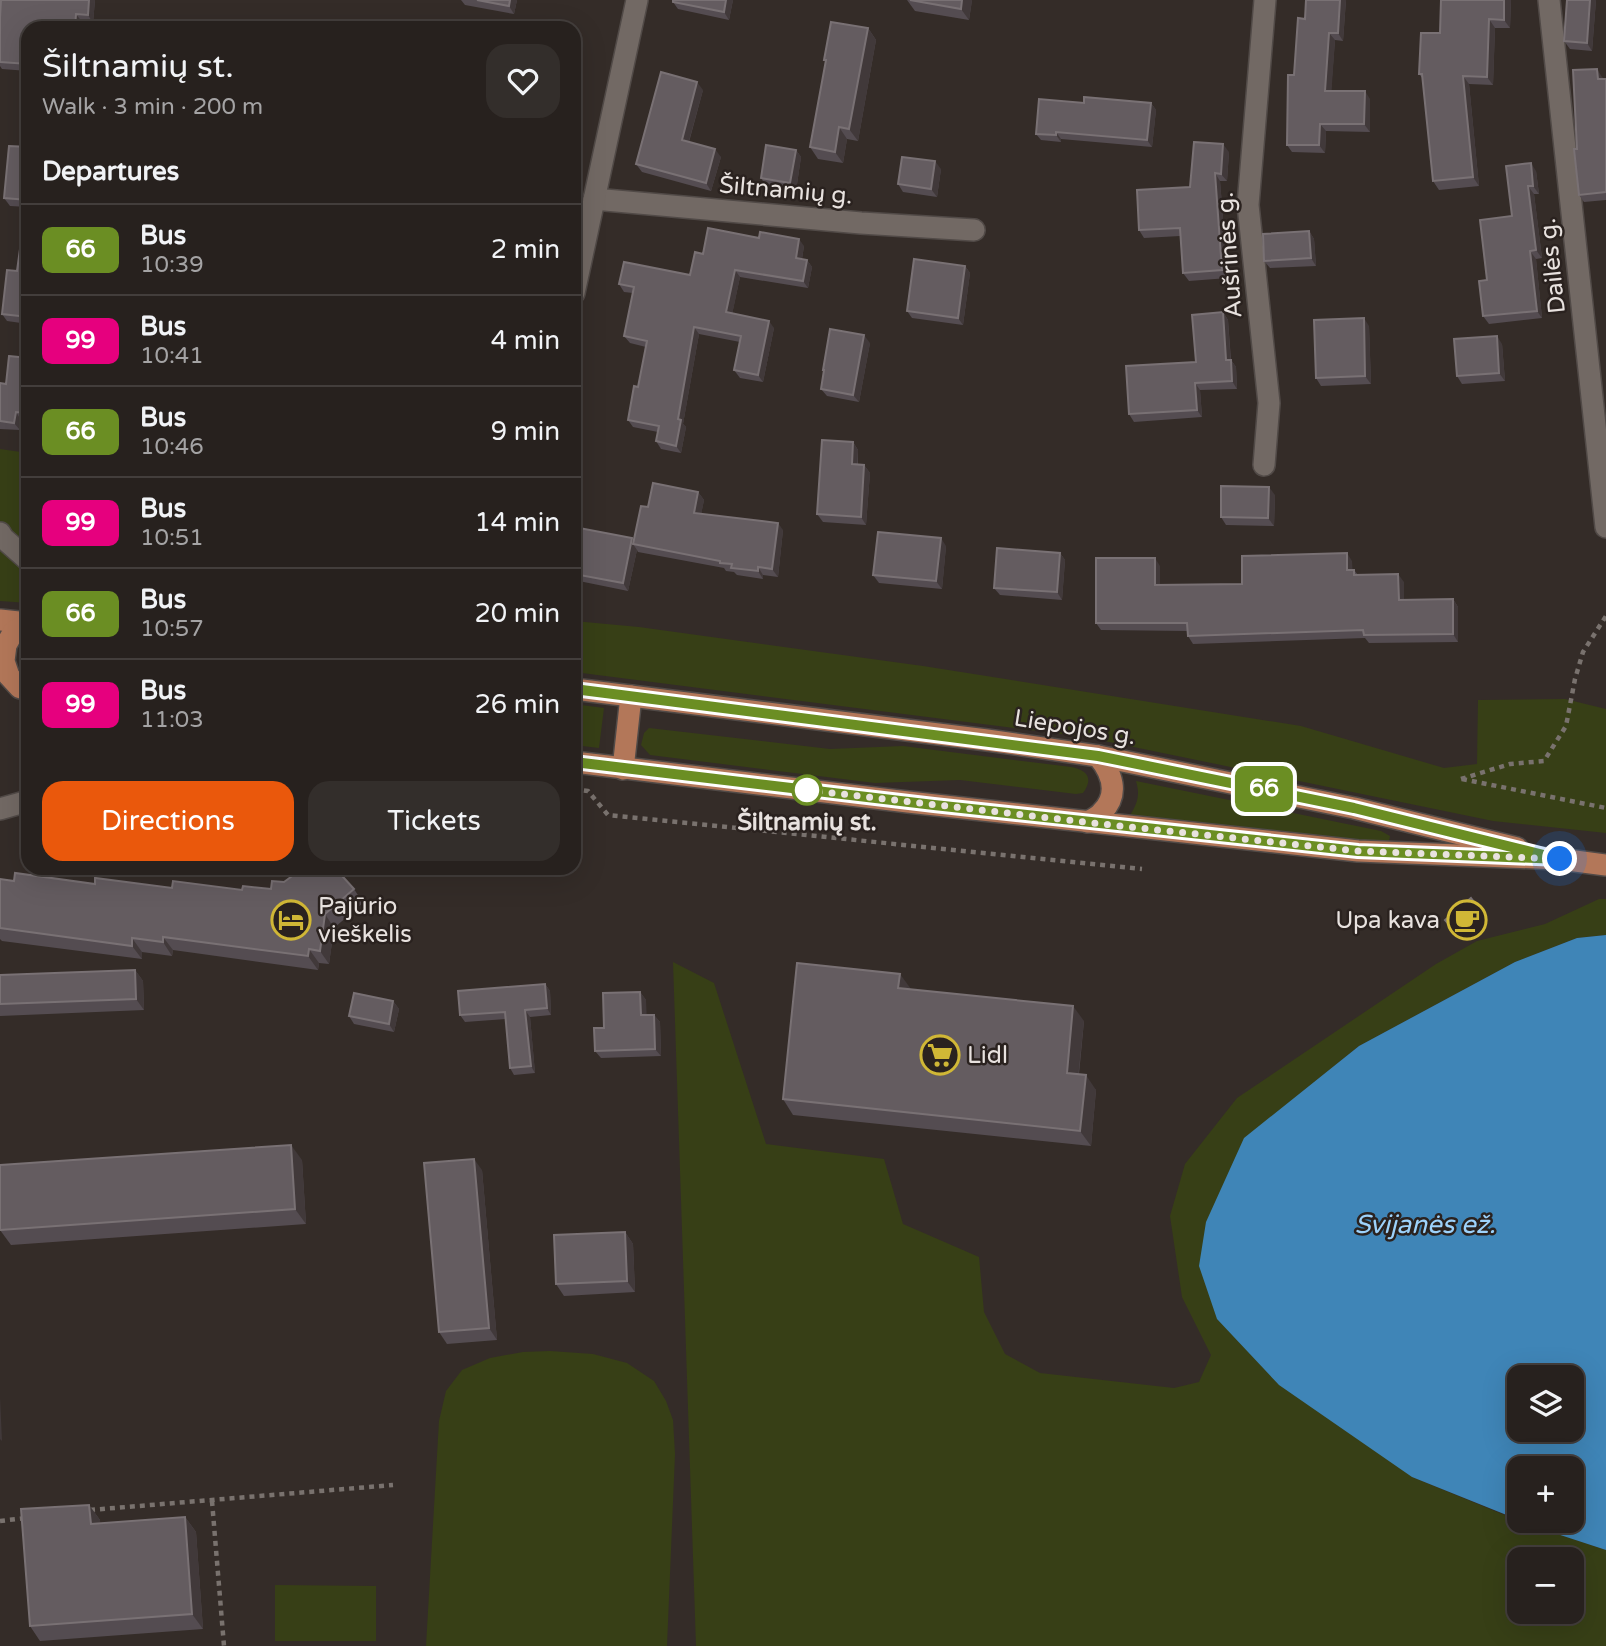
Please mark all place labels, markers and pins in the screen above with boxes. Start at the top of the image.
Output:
marker: Šiltnamių st. [792,775,822,805]
place label: Šiltnamių st. [737,807,877,837]
place label: Pajūrio vieškelis [318,892,412,949]
hotel icon: Pajūrio vieškelis [270,899,312,941]
cafe icon: Upa kava [1446,899,1488,941]
place label: Upa kava [1335,906,1440,935]
supermarket icon: Lidl [919,1034,961,1076]
place label: Lidl [967,1041,1008,1070]

